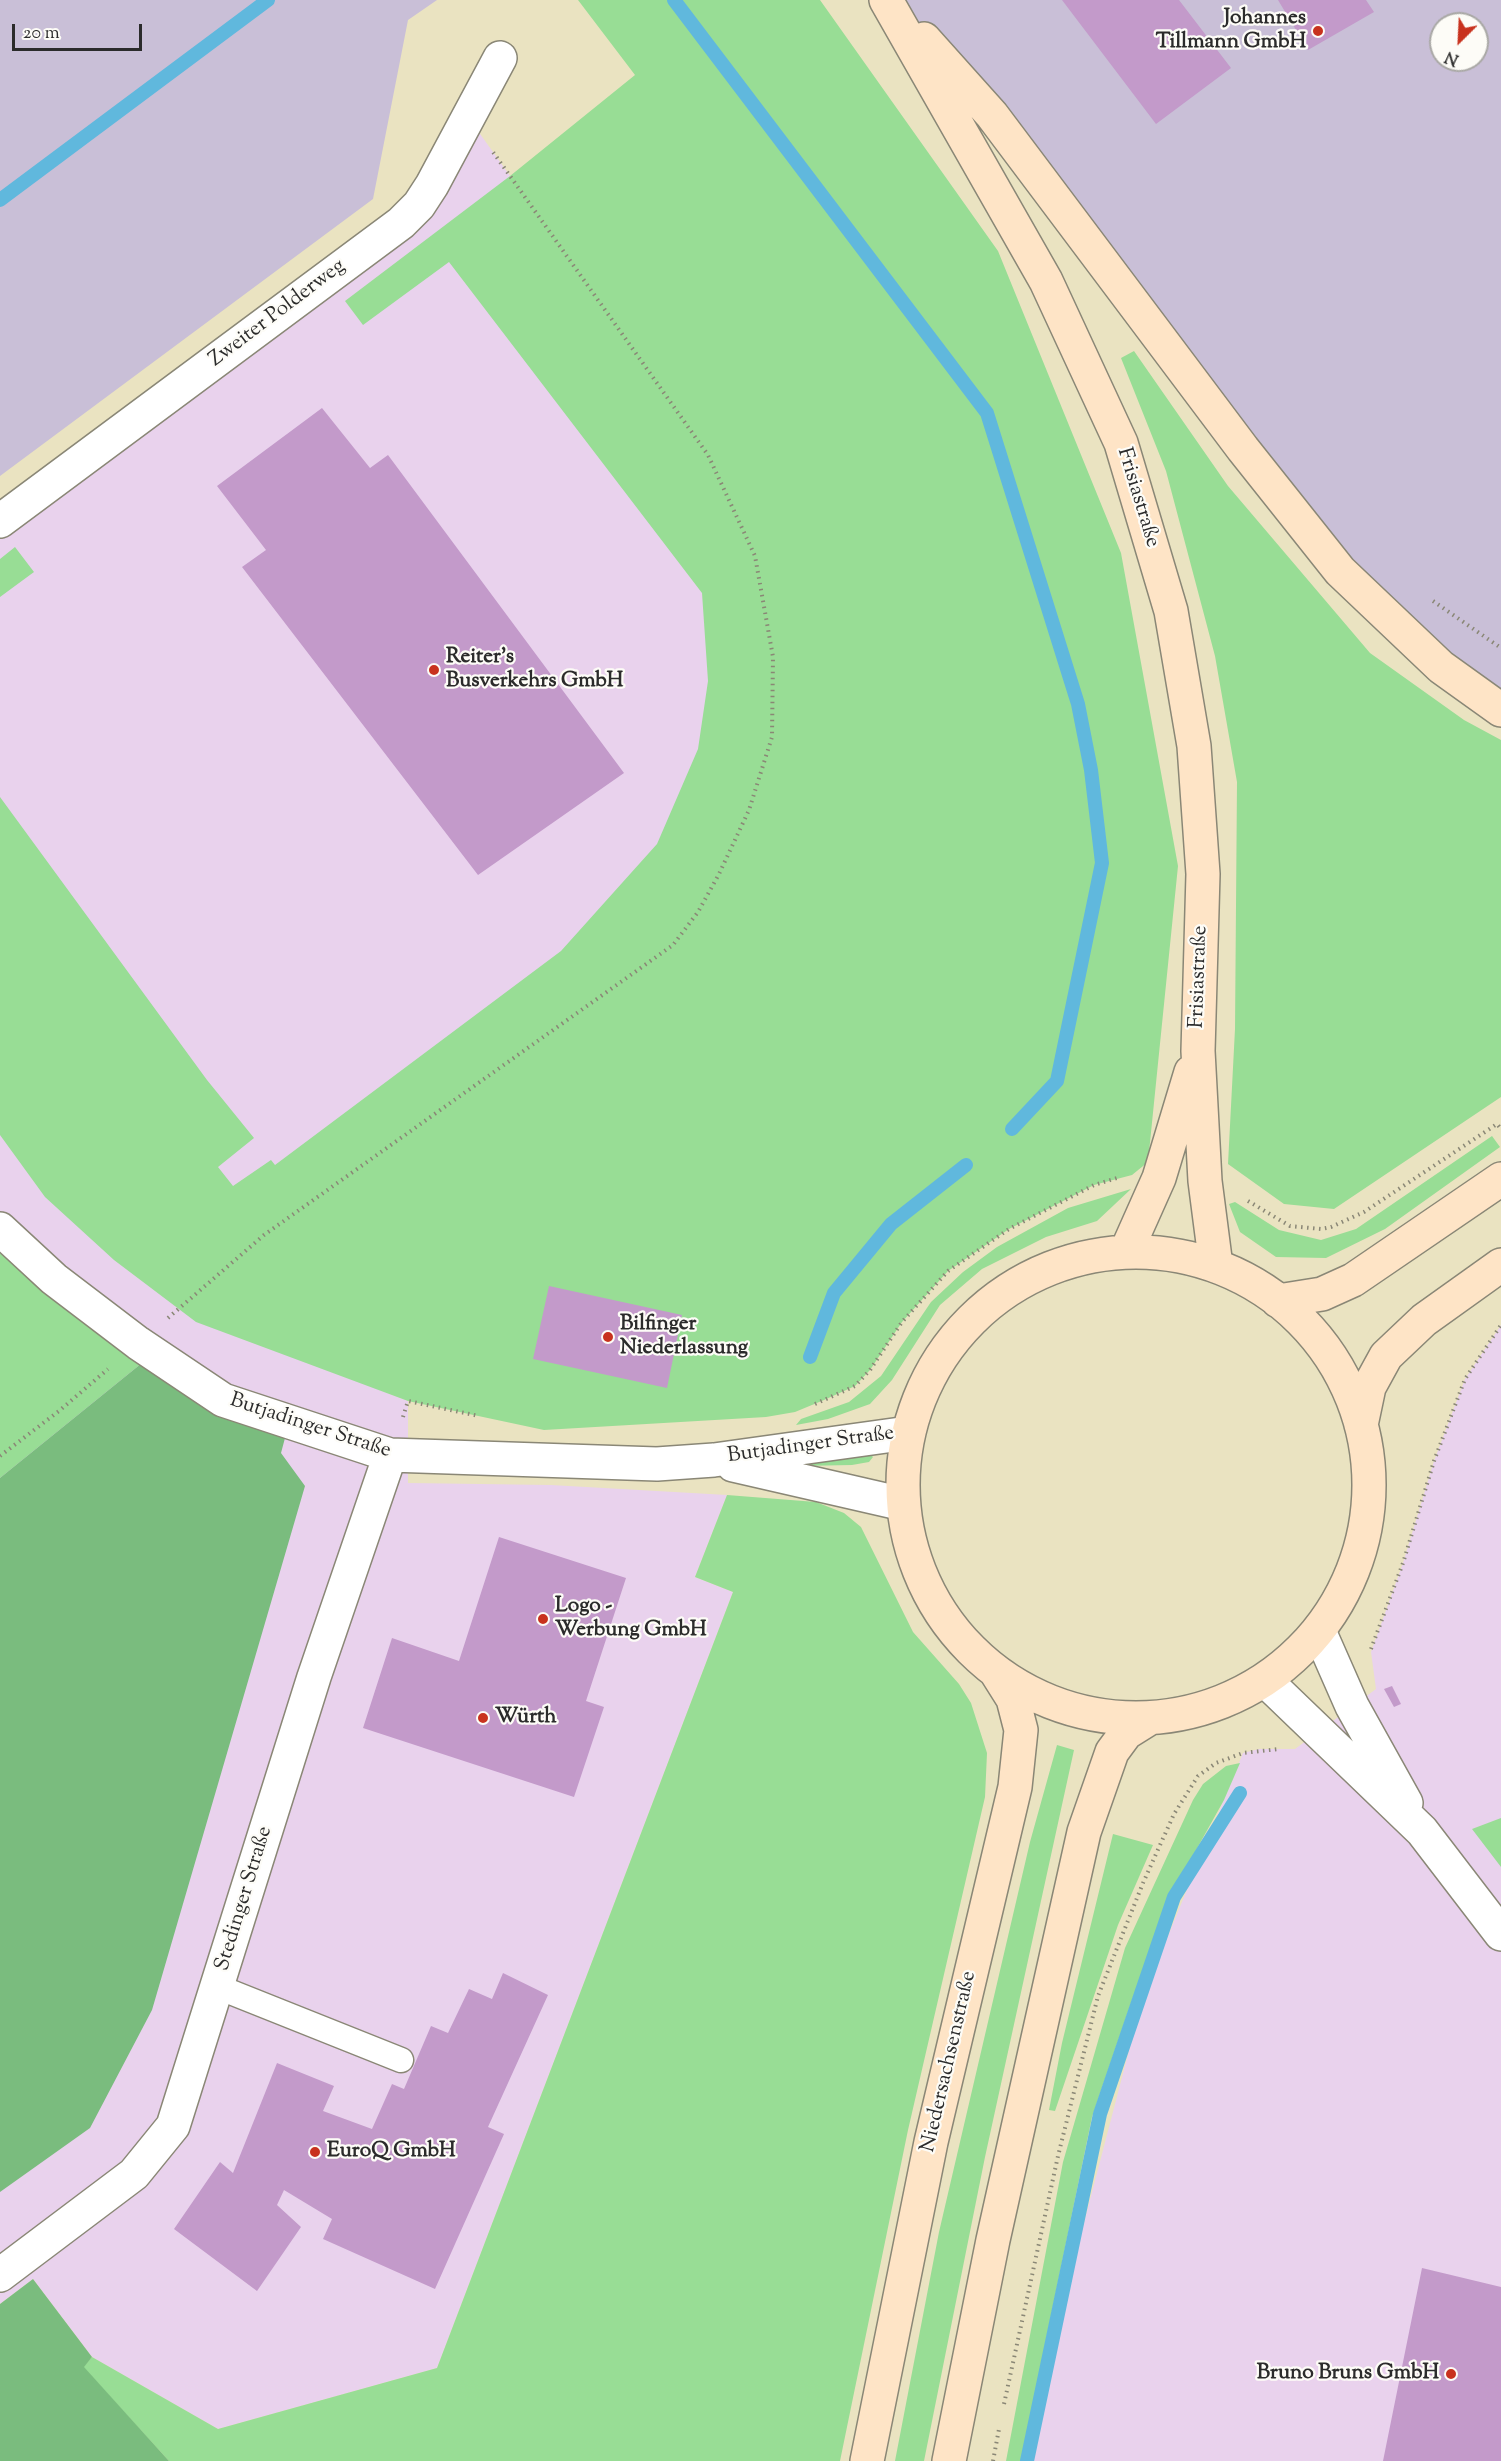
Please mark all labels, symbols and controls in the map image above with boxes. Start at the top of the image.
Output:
place label: Johannes Tillmann GmbH [1156,6,1306,56]
scale bar [15,12,146,50]
north arrow [1429,12,1489,72]
text: 20 m [23,21,60,47]
marker: Johannes Tillmann GmbH [1311,24,1325,38]
text: N [1442,44,1463,70]
street label: Zweiter Polderweg [205,255,351,373]
street label: Frisiastraße [1110,445,1164,551]
place label: Reiter's Busverkehrs GmbH [446,645,623,695]
marker: Reiter's Busverkehrs GmbH [427,663,441,677]
street label: Frisiastraße [1186,925,1214,1029]
place label: Bilfinger Niederlassung [620,1312,748,1362]
marker: Bilfinger Niederlassung [601,1330,615,1344]
street label: Butjadinger Straße [226,1389,394,1465]
street label: Butjadinger Straße [726,1422,896,1470]
place label: Logo - Werbung GmbH [555,1594,707,1644]
marker: Logo - Werbung GmbH [536,1612,550,1626]
place label: Würth [495,1705,557,1731]
marker: Würth [476,1711,490,1725]
street label: Stedinger Straße [211,1824,279,1974]
street label: Niedersachsenstraße [917,1969,983,2155]
place label: EuroQ GmbH [327,2139,456,2165]
marker: EuroQ GmbH [308,2145,322,2159]
place label: Bruno Bruns GmbH [1257,2361,1439,2387]
marker: Bruno Bruns GmbH [1444,2367,1458,2381]

